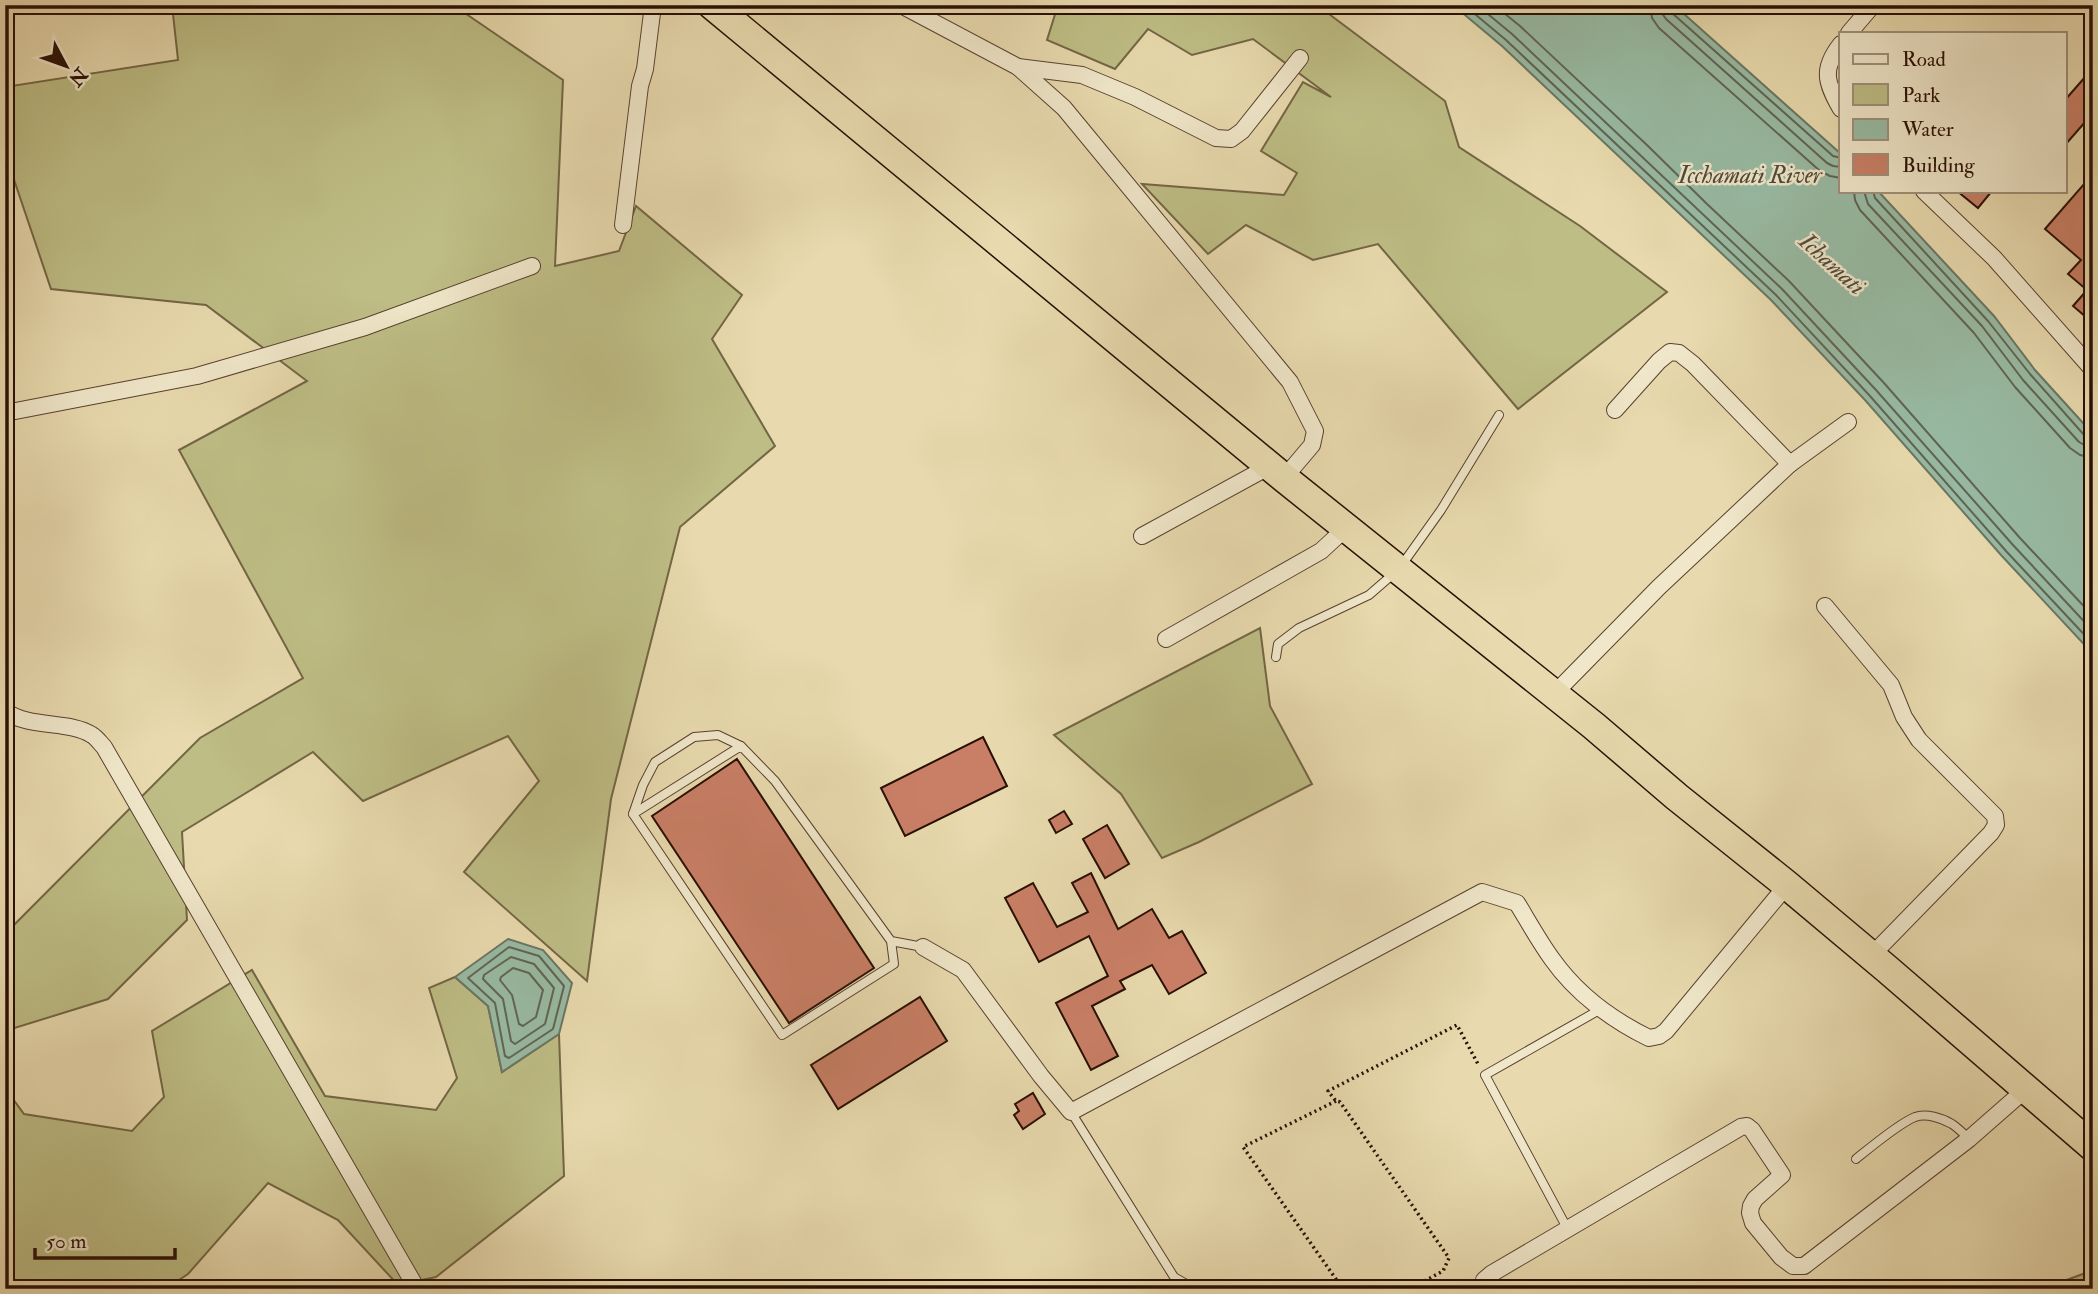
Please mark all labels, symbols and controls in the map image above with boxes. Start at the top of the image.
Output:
north arrow [32,32,102,102]
legend [1839,32,2066,192]
text: Road [1902,46,1947,73]
text: N [63,61,93,92]
text: Park [1902,82,1940,109]
text: Water [1901,116,1954,143]
text: Building [1902,152,1975,179]
water label: Icchamati River [1676,160,1823,191]
water label: Ichamati [1791,225,1872,302]
scale bar [35,1217,175,1261]
text: 50 m [46,1228,87,1255]

